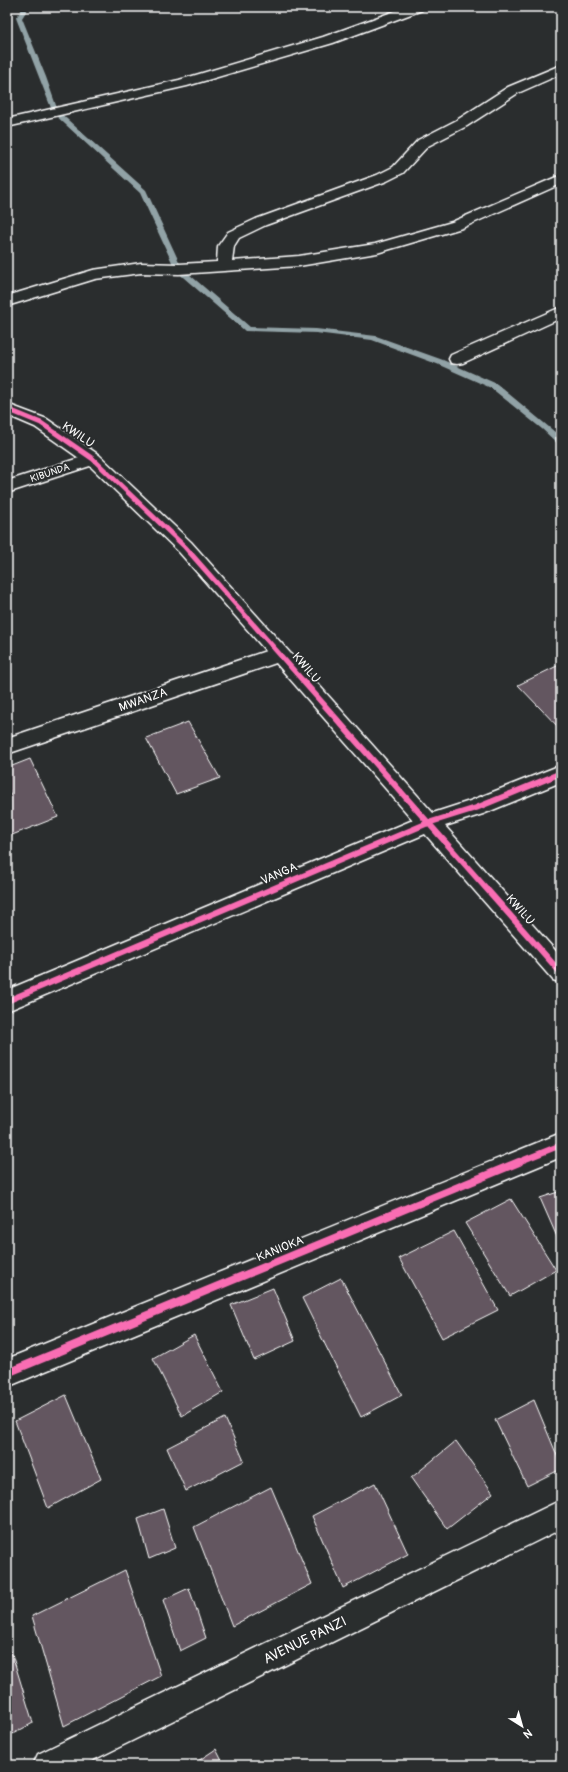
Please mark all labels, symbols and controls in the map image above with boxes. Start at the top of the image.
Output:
street label: KWILU [59,419,97,451]
street label: KIBUNDA [29,461,72,485]
street label: KWILU [289,650,323,686]
street label: MWANZA [117,685,169,715]
street label: VANGA [259,860,300,888]
street label: KWILU [503,892,538,928]
street label: KANIOKA [254,1233,306,1265]
street label: AVENUE PANZI [261,1613,349,1667]
north arrow [502,1706,542,1746]
text: N [520,1726,535,1741]

